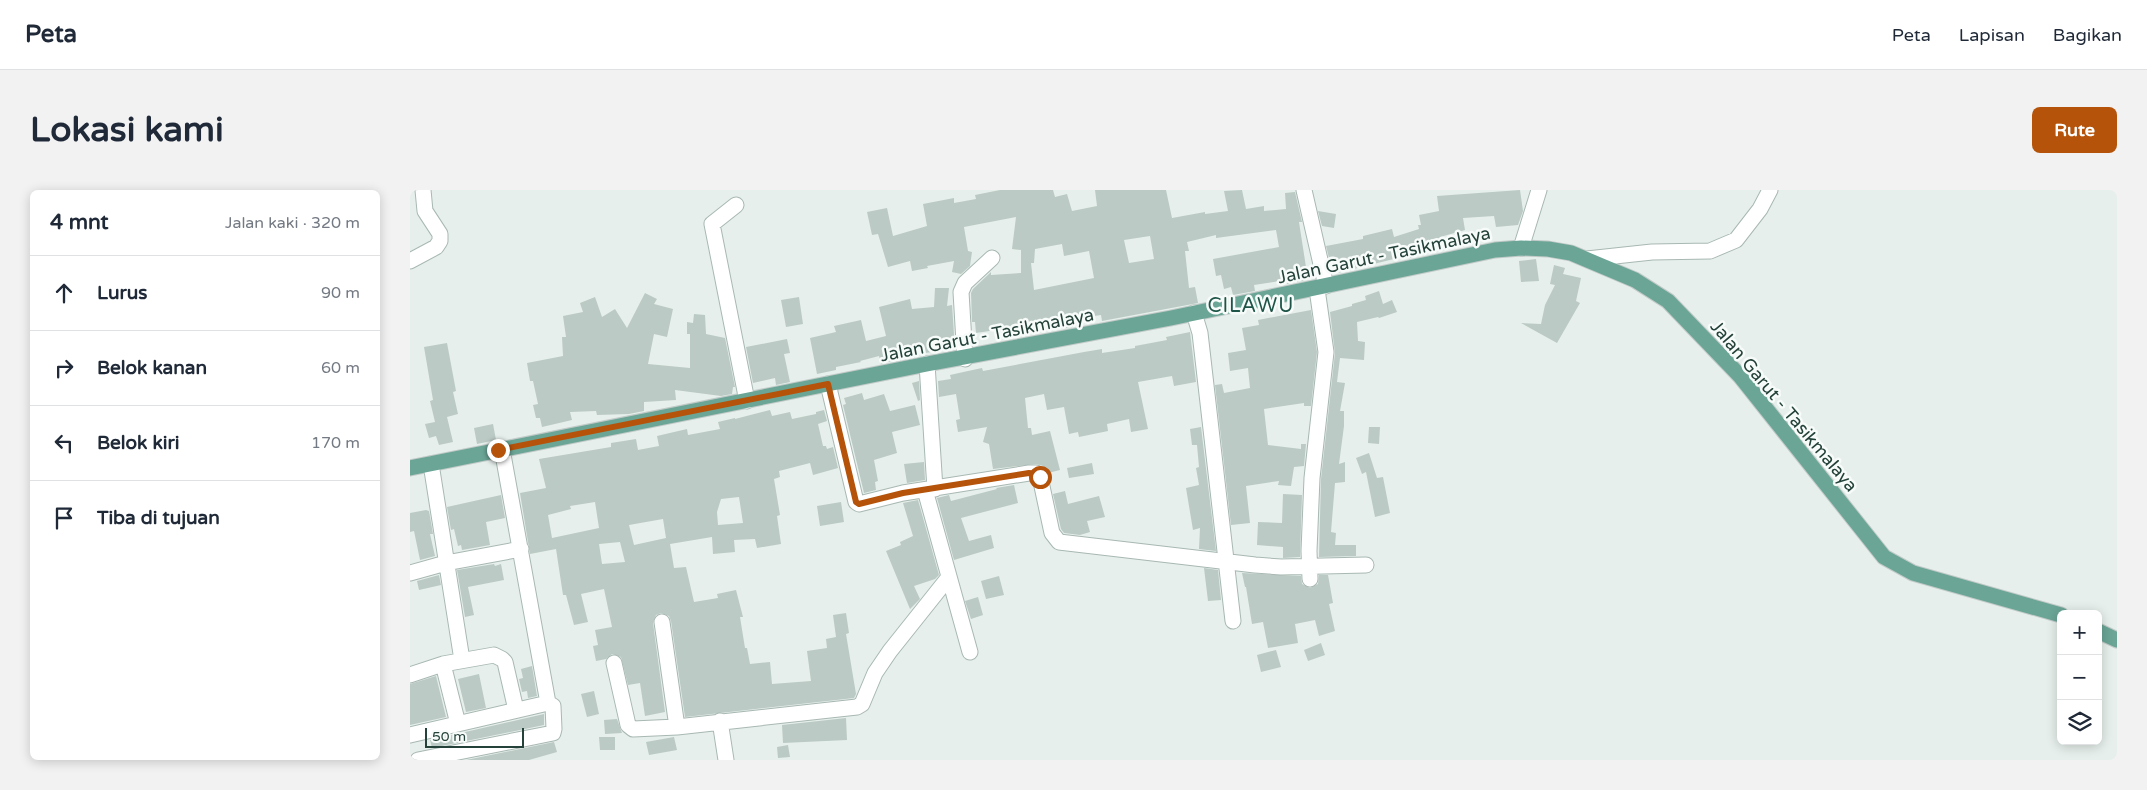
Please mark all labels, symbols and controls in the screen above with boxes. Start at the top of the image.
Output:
text: Peta [25,20,77,49]
text: Peta [1892,24,1931,46]
text: Lapisan [1959,24,2025,46]
text: Bagikan [2053,24,2122,46]
button: Rute [2032,107,2117,153]
text: Lokasi kami [30,109,224,151]
text: 4 mnt [50,210,109,235]
text: Jalan kaki · 320 m [225,213,360,233]
street label: Jalan Garut - Tasikmalaya [1275,222,1493,288]
icon: ahead [50,279,78,307]
text: Lurus [97,282,147,304]
text: 90 m [321,283,360,303]
district label: CILAWU [1207,294,1295,318]
street label: Jalan Garut - Tasikmalaya [878,303,1096,367]
street label: Jalan Garut - Tasikmalaya [1706,316,1862,496]
icon: right [50,354,78,382]
text: Belok kanan [97,357,207,379]
text: 60 m [321,358,360,378]
icon: left [50,429,78,457]
text: Belok kiri [97,432,180,454]
text: 170 m [311,433,360,453]
route end [487,439,510,462]
route start [1029,466,1052,489]
icon: arrive [50,504,78,532]
text: Tiba di tujuan [97,507,220,529]
map controls [2057,610,2102,745]
button: + [2057,610,2102,655]
button: − [2057,655,2102,700]
button: layers [2057,700,2102,745]
scale bar [425,725,524,748]
text: 50 m [432,728,466,745]

